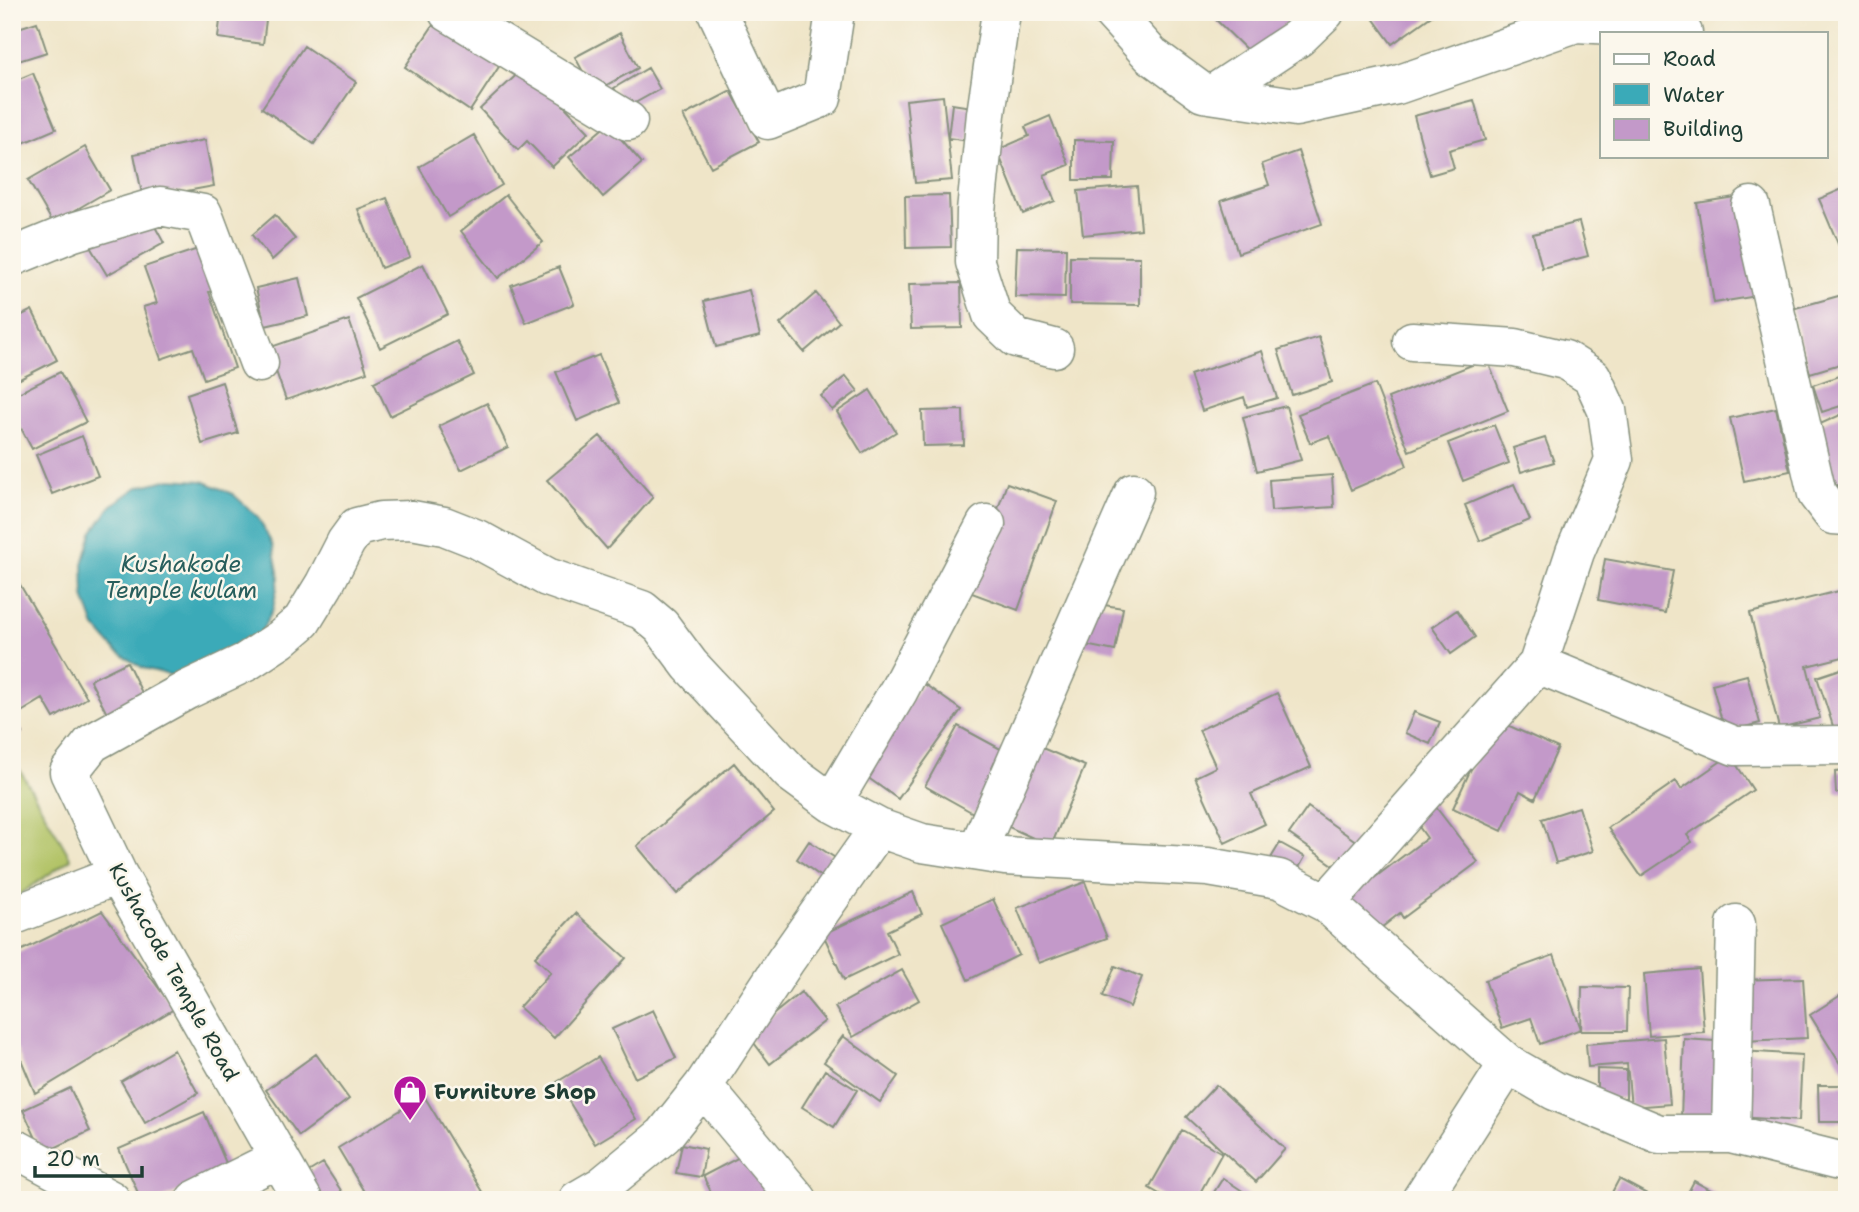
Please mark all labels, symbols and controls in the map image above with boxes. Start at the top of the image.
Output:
legend [1600,32,1828,158]
text: Road [1663,45,1716,73]
text: Water [1663,81,1725,109]
text: Building [1663,115,1743,143]
water label: Kushakode Temple kulam [104,549,258,605]
street label: Kushacode Temple Road [102,858,246,1086]
shop icon: Furniture Shop [391,1073,429,1122]
place label: Furniture Shop [434,1078,596,1106]
scale bar [35,1135,142,1179]
text: 20 m [46,1145,100,1173]

